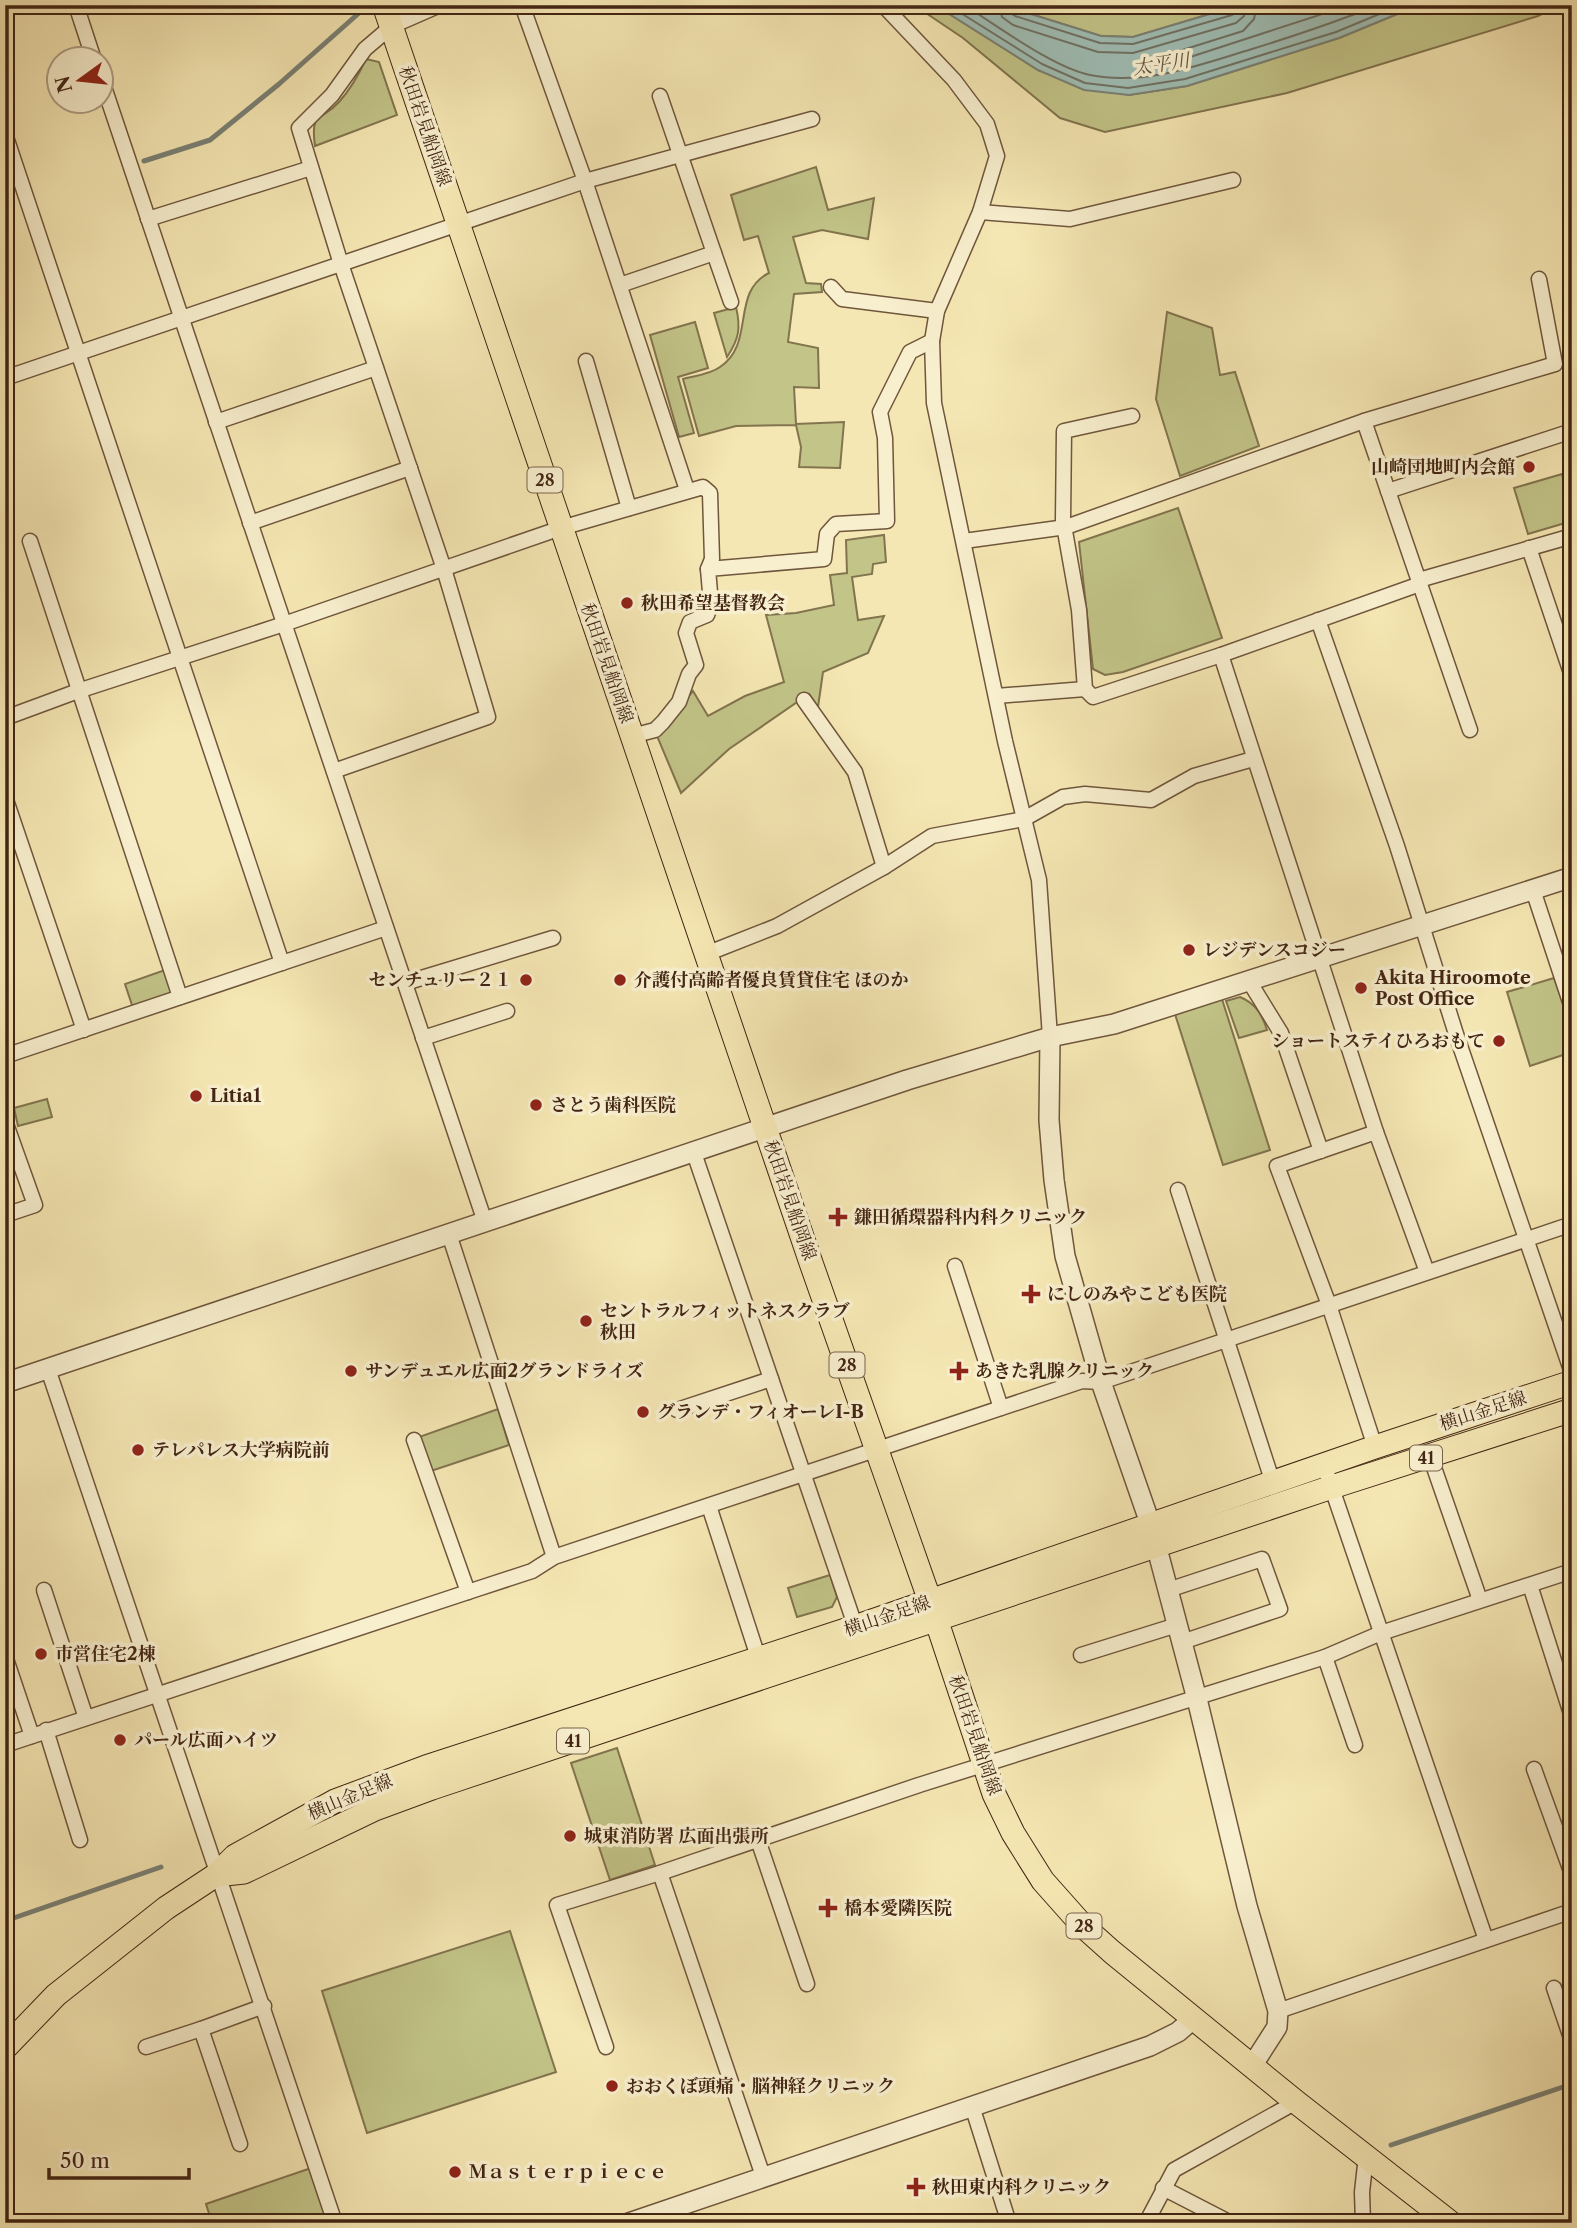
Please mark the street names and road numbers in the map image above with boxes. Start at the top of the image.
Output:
street label: 秋田岩見船岡線 [394,63,456,189]
road number: 28 [528,467,562,492]
street label: 秋田岩見船岡線 [576,600,638,726]
street label: 秋田岩見船岡線 [759,1137,821,1263]
road number: 28 [830,1352,864,1378]
street label: 横山金足線 [1437,1387,1529,1435]
road number: 41 [1410,1446,1442,1470]
street label: 横山金足線 [841,1591,933,1641]
street label: 秋田岩見船岡線 [944,1672,1006,1798]
road number: 41 [557,1728,589,1754]
street label: 横山金足線 [304,1769,396,1825]
road number: 28 [1066,1914,1102,1938]

